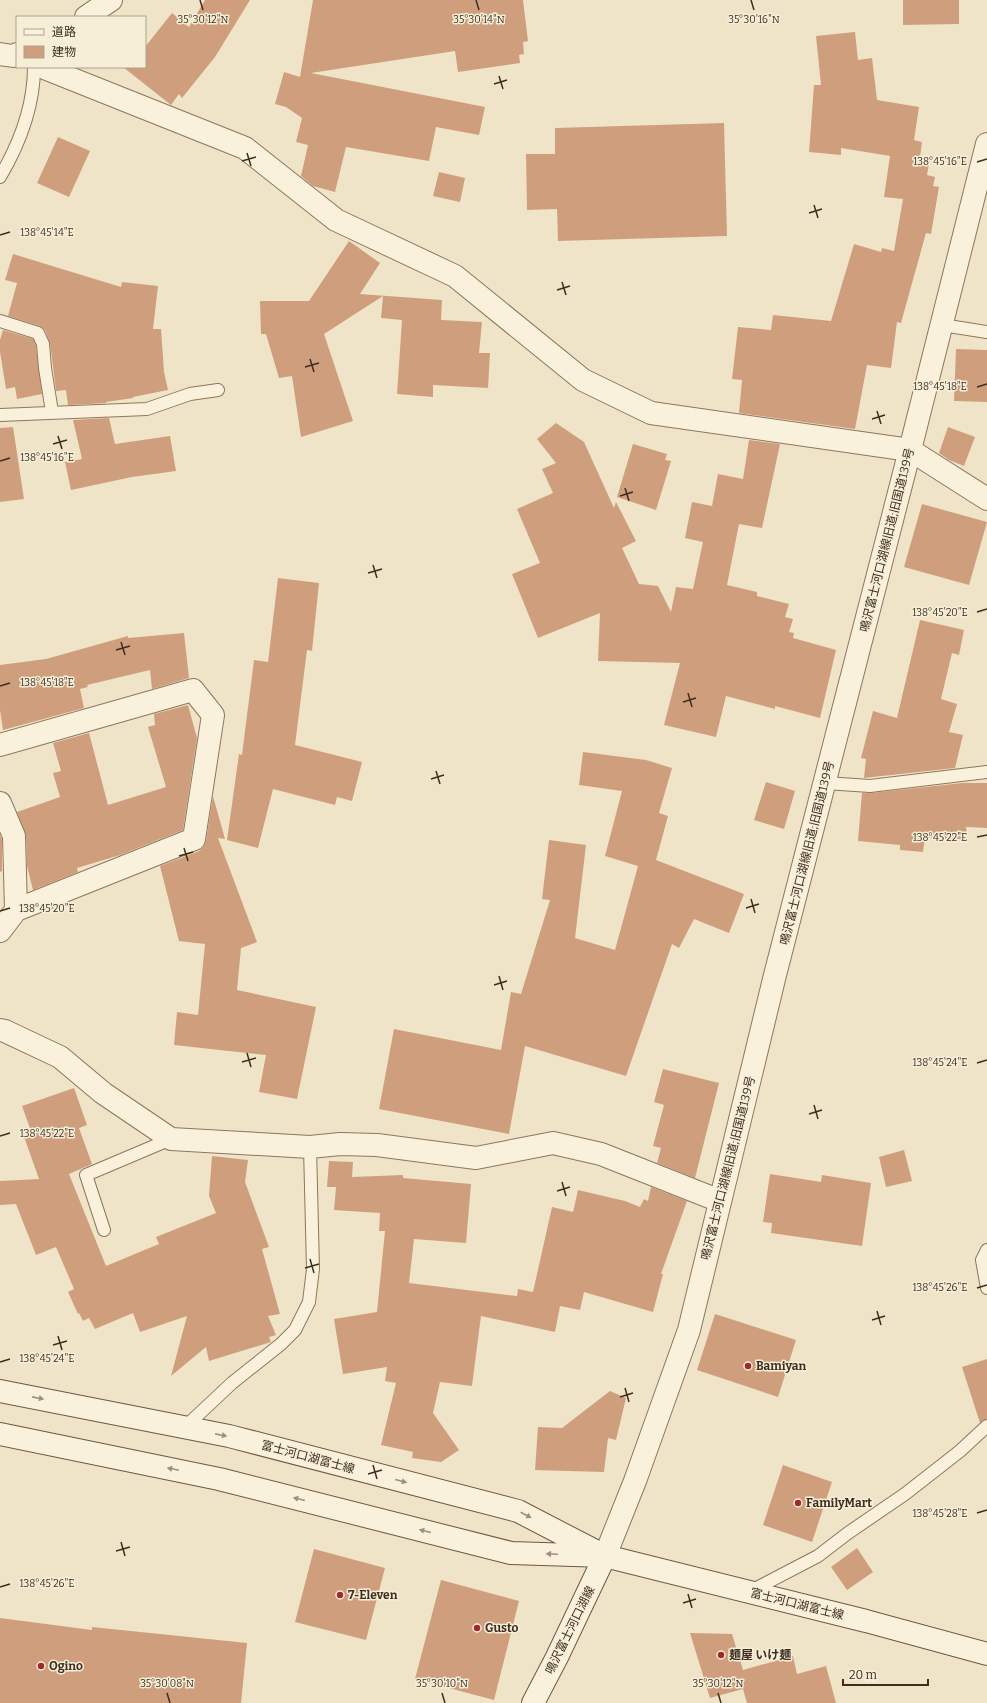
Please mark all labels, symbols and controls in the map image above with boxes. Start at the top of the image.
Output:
text: 35°30'12"N [177,14,229,26]
text: 35°30'14"N [453,14,505,26]
text: 35°30'16"N [728,14,780,26]
legend [16,16,146,68]
text: 道路 [52,25,76,39]
text: 建物 [52,45,76,59]
text: 138°45'16"E [913,156,967,168]
text: 138°45'14"E [20,227,74,239]
text: 138°45'18"E [913,381,967,393]
street label: 鳴沢富士河口湖線旧道;旧国道139号 [857,446,917,634]
text: 138°45'16"E [20,452,74,464]
text: 138°45'20"E [912,607,968,619]
text: 138°45'18"E [20,677,74,689]
street label: 鳴沢富士河口湖線旧道;旧国道139号 [777,759,837,947]
text: 138°45'22"E [913,832,967,844]
text: 138°45'20"E [19,903,75,915]
text: 138°45'24"E [912,1057,968,1069]
street label: 鳴沢富士河口湖線旧道;旧国道139号 [698,1074,758,1262]
text: 138°45'22"E [20,1128,74,1140]
text: 138°45'26"E [912,1282,968,1294]
text: 138°45'24"E [19,1353,75,1365]
place label: Bamiyan [756,1359,807,1373]
marker: Bamiyan [743,1361,753,1371]
one-way arrow [32,1396,44,1402]
one-way arrow [214,1432,227,1438]
street label: 富士河口湖富士線 [260,1438,356,1476]
one-way arrow [167,1466,179,1472]
one-way arrow [394,1479,407,1485]
one-way arrow [293,1496,305,1502]
place label: FamilyMart [806,1496,872,1510]
marker: FamilyMart [793,1498,803,1508]
text: 138°45'28"E [912,1508,968,1520]
one-way arrow [520,1512,532,1518]
one-way arrow [419,1528,431,1534]
one-way arrow [546,1551,558,1558]
text: 138°45'26"E [19,1578,75,1590]
street label: 鳴沢富士河口湖線 [543,1584,597,1676]
street label: 富士河口湖富士線 [749,1586,845,1622]
place label: 7-Eleven [348,1588,398,1602]
marker: 7-Eleven [335,1590,345,1600]
place label: Gusto [485,1621,519,1635]
marker: Gusto [472,1623,482,1633]
place label: 麺屋 いけ麺 [729,1648,791,1662]
marker: 麺屋 いけ麺 [716,1650,726,1660]
place label: Ogino [49,1659,83,1673]
marker: Ogino [36,1661,46,1671]
scale bar [843,1661,928,1687]
text: 20 m [849,1668,878,1682]
text: 35°30'08"N [140,1678,194,1690]
text: 35°30'10"N [416,1678,468,1690]
text: 35°30'12"N [692,1678,744,1690]

